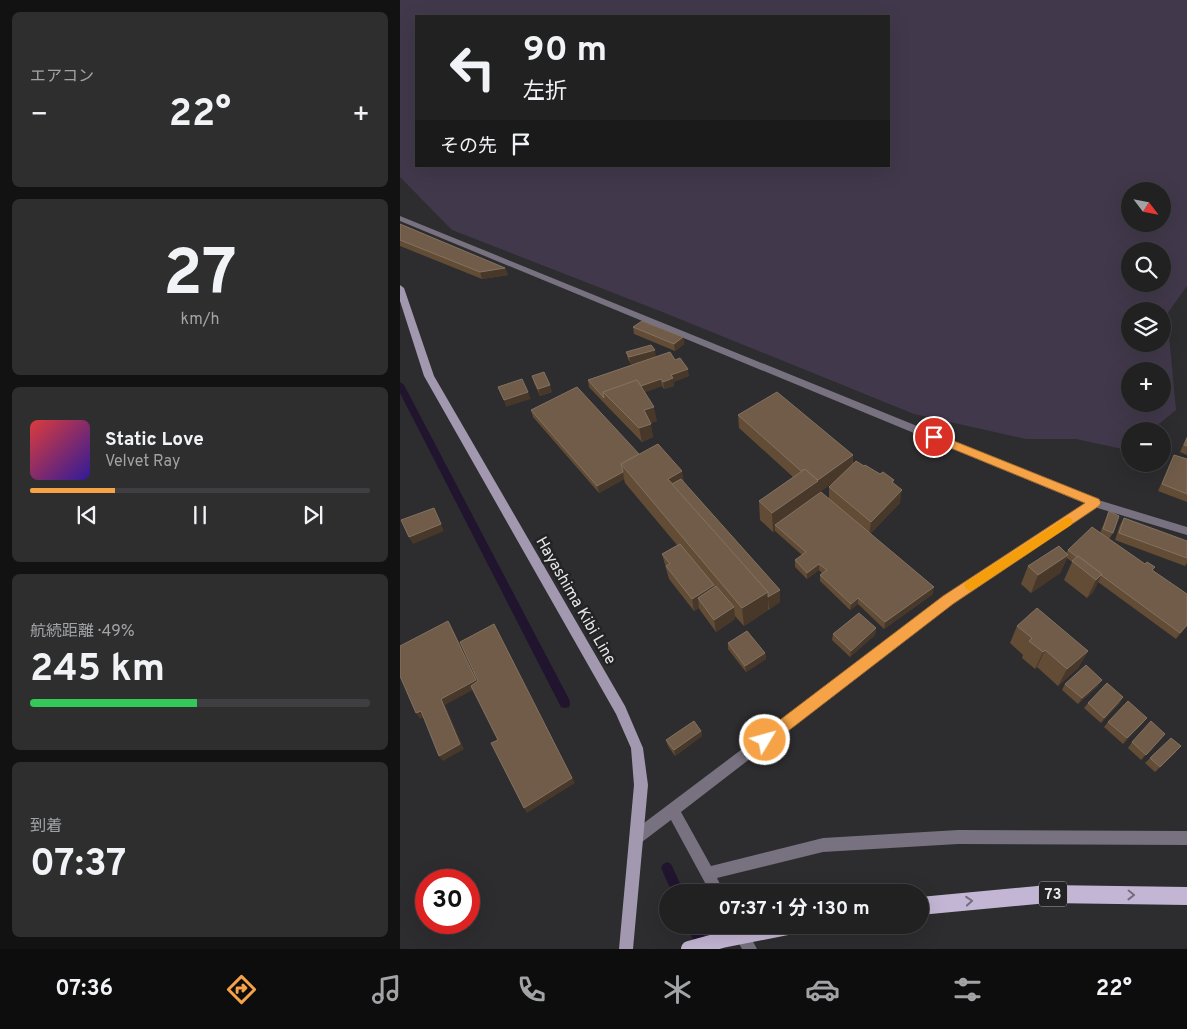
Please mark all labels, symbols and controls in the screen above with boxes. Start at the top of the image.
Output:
text: 90 m [523,29,607,73]
icon: left [440,35,505,100]
text: エアコン [30,67,94,87]
text: 左折 [523,79,567,106]
text: 22° [169,91,231,140]
text: − [30,98,48,134]
text: + [352,98,370,134]
icon: arrive [507,130,535,158]
text: その先 [440,135,497,159]
north arrow [1121,182,1171,232]
map controls [1121,182,1171,472]
text: 27 [163,236,237,318]
button: search [1121,242,1171,292]
button: layers [1121,302,1171,352]
text: km/h [181,310,219,330]
button: + [1121,362,1171,412]
pin [913,416,955,458]
button: − [1121,422,1171,472]
icon: arrive [920,423,948,451]
text: Static Love [105,428,204,452]
text: Velvet Ray [105,452,180,472]
icon: previous [73,501,101,529]
icon: pause [186,501,214,529]
icon: next [299,501,327,529]
street label: Hayashima Kibi Line [531,533,620,669]
text: 航続距離 · 49% [30,622,135,642]
text: 245 km [30,646,165,695]
position arrow [738,713,790,765]
text: 到着 [30,817,62,837]
text: 07:37 [30,841,127,890]
speed limit sign: 30 [415,869,480,934]
road number: 73 [1039,882,1067,906]
one-way arrow [1127,890,1135,900]
one-way arrow [965,896,973,907]
text: 07:37 · 1 分 · 130 m [718,897,870,921]
icon: directions [224,972,259,1007]
icon: music [369,972,404,1007]
icon: phone [514,972,549,1007]
icon: climate [660,972,695,1007]
icon: car [805,972,840,1007]
icon: filters [950,972,985,1007]
text: 07:36 [55,976,113,1003]
text: 22° [1096,976,1132,1003]

